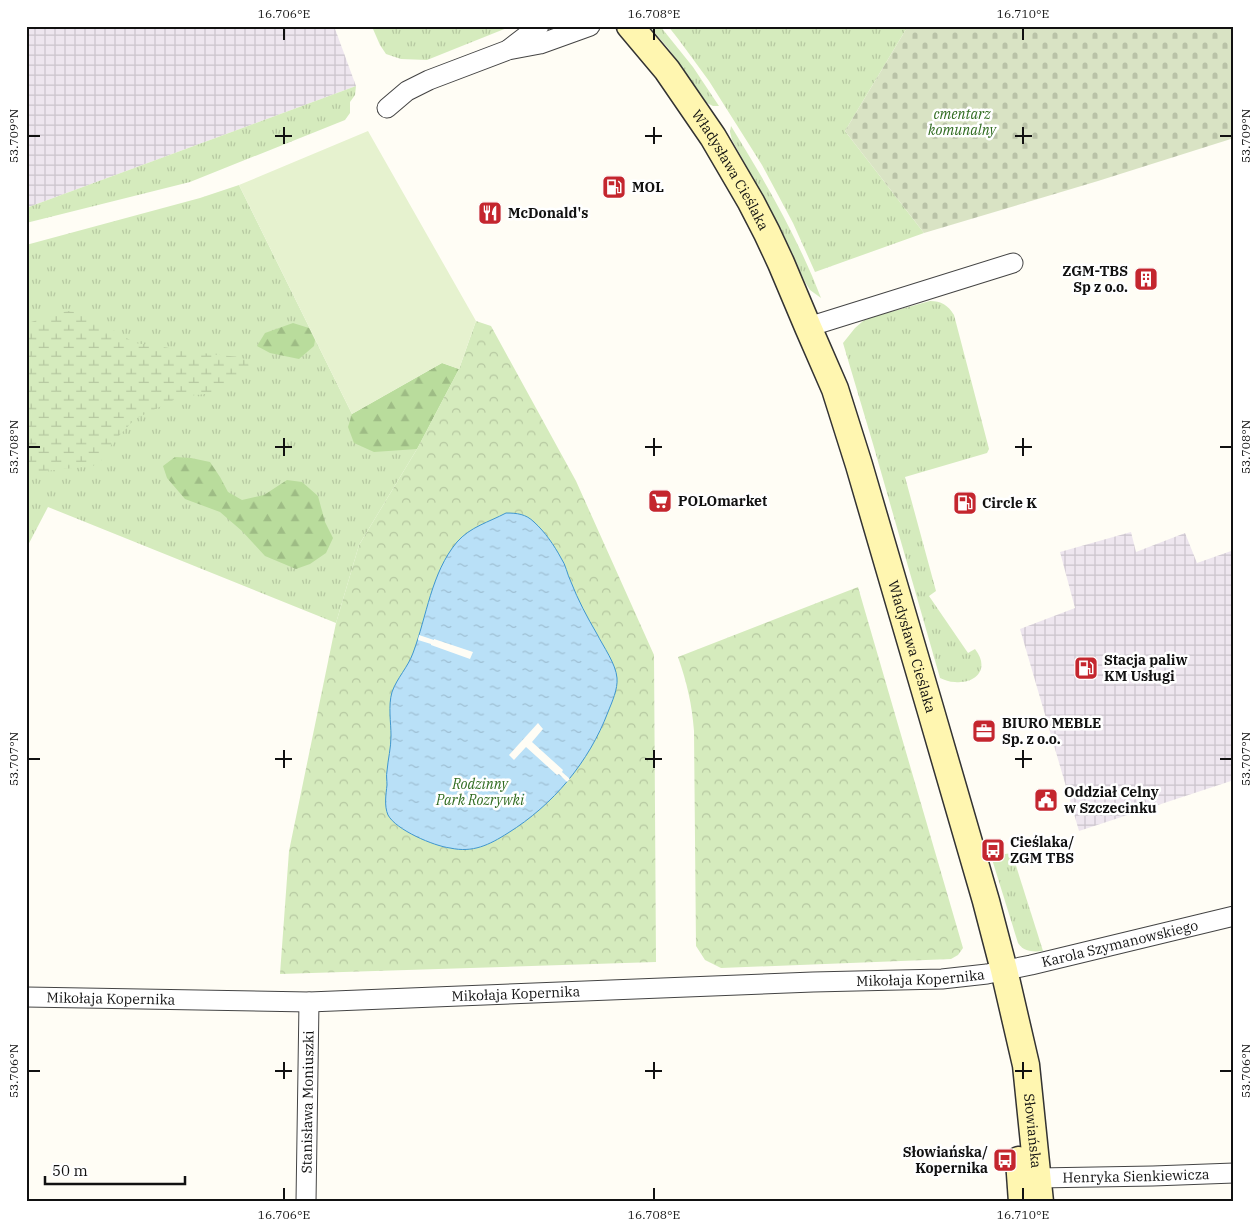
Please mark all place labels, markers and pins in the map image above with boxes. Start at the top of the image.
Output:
fuel station icon: MOL [601,174,627,200]
place label: MOL [632,178,664,196]
restaurant icon: McDonald's [477,200,503,226]
place label: McDonald's [508,204,588,222]
place label: ZGM-TBS Sp z o.o. [1062,262,1128,296]
building icon: ZGM-TBS Sp z o.o. [1133,266,1159,292]
supermarket icon: POLOmarket [647,488,673,514]
fuel station icon: Circle K [952,490,978,516]
place label: POLOmarket [678,492,767,510]
place label: Circle K [982,494,1037,512]
place label: Stacja paliw KM Usługi [1104,651,1188,685]
fuel station icon: Stacja paliw KM Usługi [1073,655,1099,681]
place label: BIURO MEBLE Sp. z o.o. [1002,714,1101,748]
office icon: BIURO MEBLE Sp. z o.o. [971,718,997,744]
place label: Oddział Celny w Szczecinku [1064,783,1159,817]
public building icon: Oddział Celny w Szczecinku [1033,787,1059,813]
place label: Cieślaka/ ZGM TBS [1010,833,1074,867]
bus stop icon: Cieślaka/ ZGM TBS [980,837,1006,863]
place label: Słowiańska/ Kopernika [903,1143,988,1177]
bus stop icon: Słowiańska/ Kopernika [992,1147,1018,1173]

